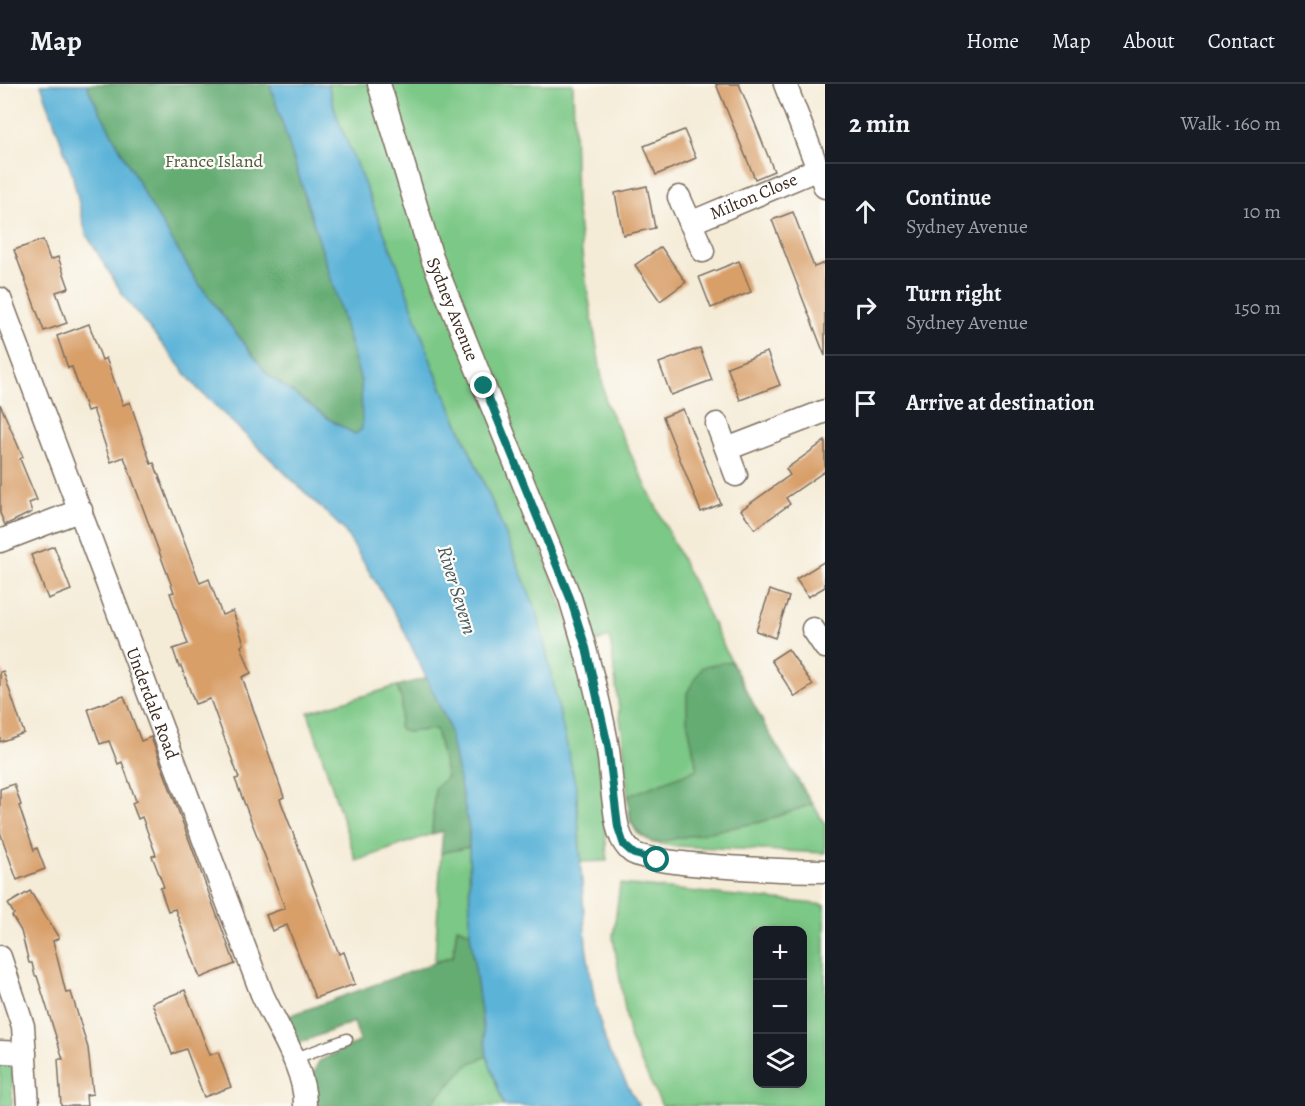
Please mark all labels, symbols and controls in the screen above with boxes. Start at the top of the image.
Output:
text: Map [30,22,82,60]
text: Home [966,27,1019,55]
text: Map [1052,27,1090,55]
text: About [1123,27,1175,55]
text: Contact [1208,27,1275,55]
text: 2 min [849,106,910,141]
text: Walk · 160 m [1181,110,1281,137]
park label: France Island [165,149,264,173]
street label: Milton Close [706,167,801,225]
text: Continue [906,183,991,213]
icon: ahead [849,195,882,228]
text: 10 m [1243,198,1281,225]
text: Sydney Avenue [906,213,1028,240]
street label: Sydney Avenue [421,254,484,364]
text: Turn right [906,279,1002,309]
icon: right [849,291,882,324]
text: 150 m [1234,294,1281,321]
text: Sydney Avenue [906,309,1028,336]
route end [470,372,496,398]
icon: arrive [849,387,882,420]
text: Arrive at destination [906,388,1095,418]
water label: River Severn [431,542,483,638]
street label: Underdale Road [120,644,185,763]
route start [643,846,669,872]
map controls [753,926,807,1088]
button: + [753,926,807,980]
button: − [753,980,807,1034]
button: layers [753,1034,807,1088]

